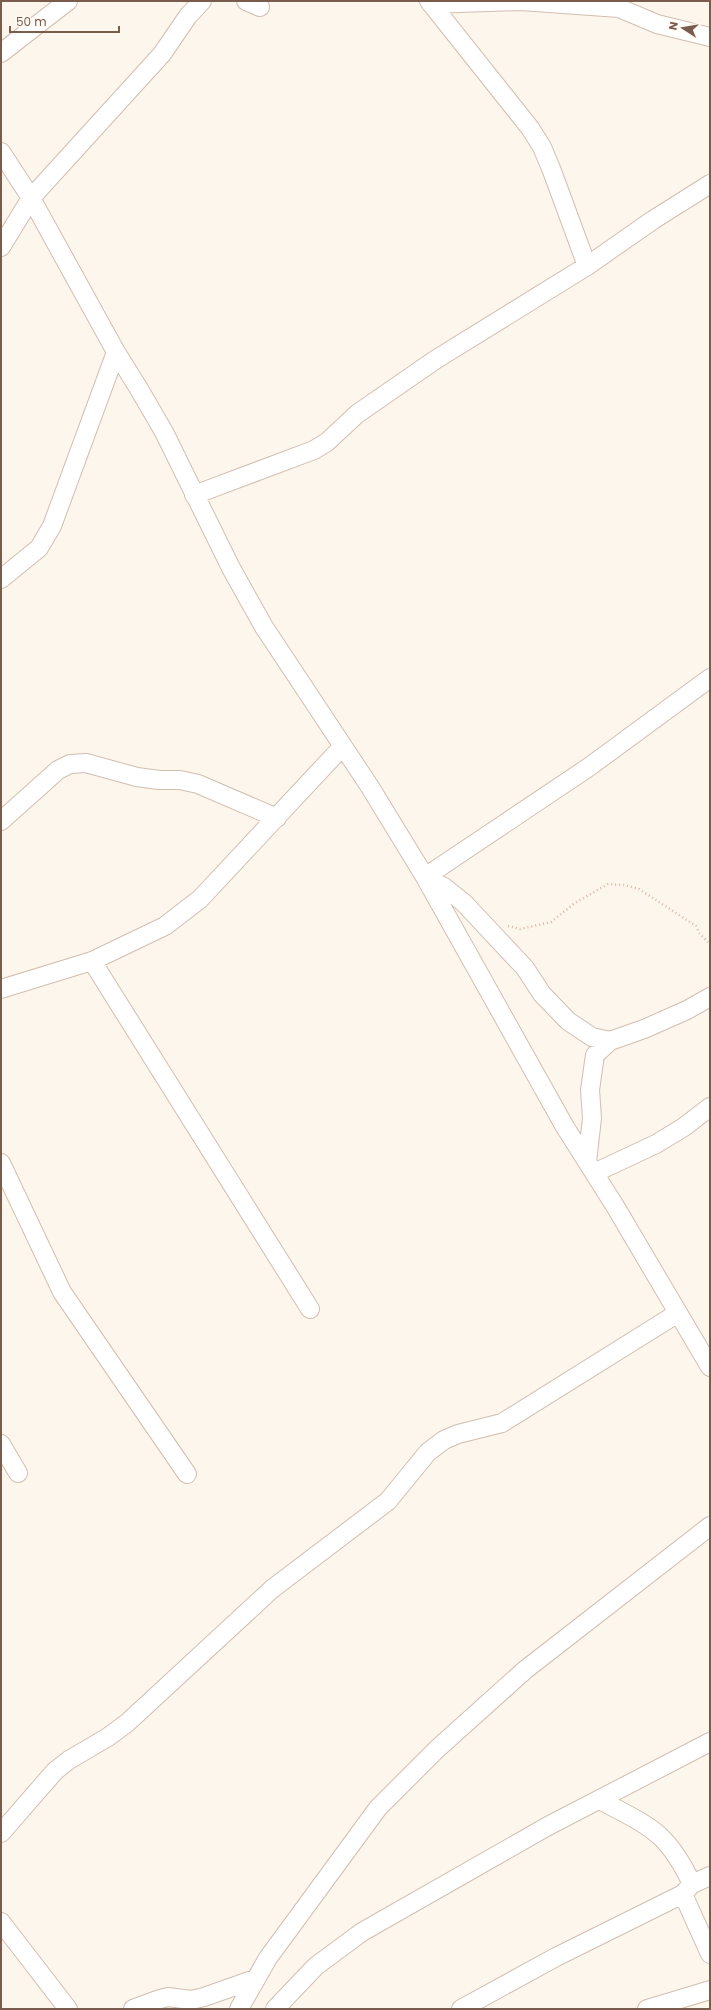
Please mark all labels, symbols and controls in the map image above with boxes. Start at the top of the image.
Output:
scale bar [10,8,119,34]
north arrow [663,8,703,48]
text: 50 m [16,13,47,30]
text: N [665,20,682,32]

